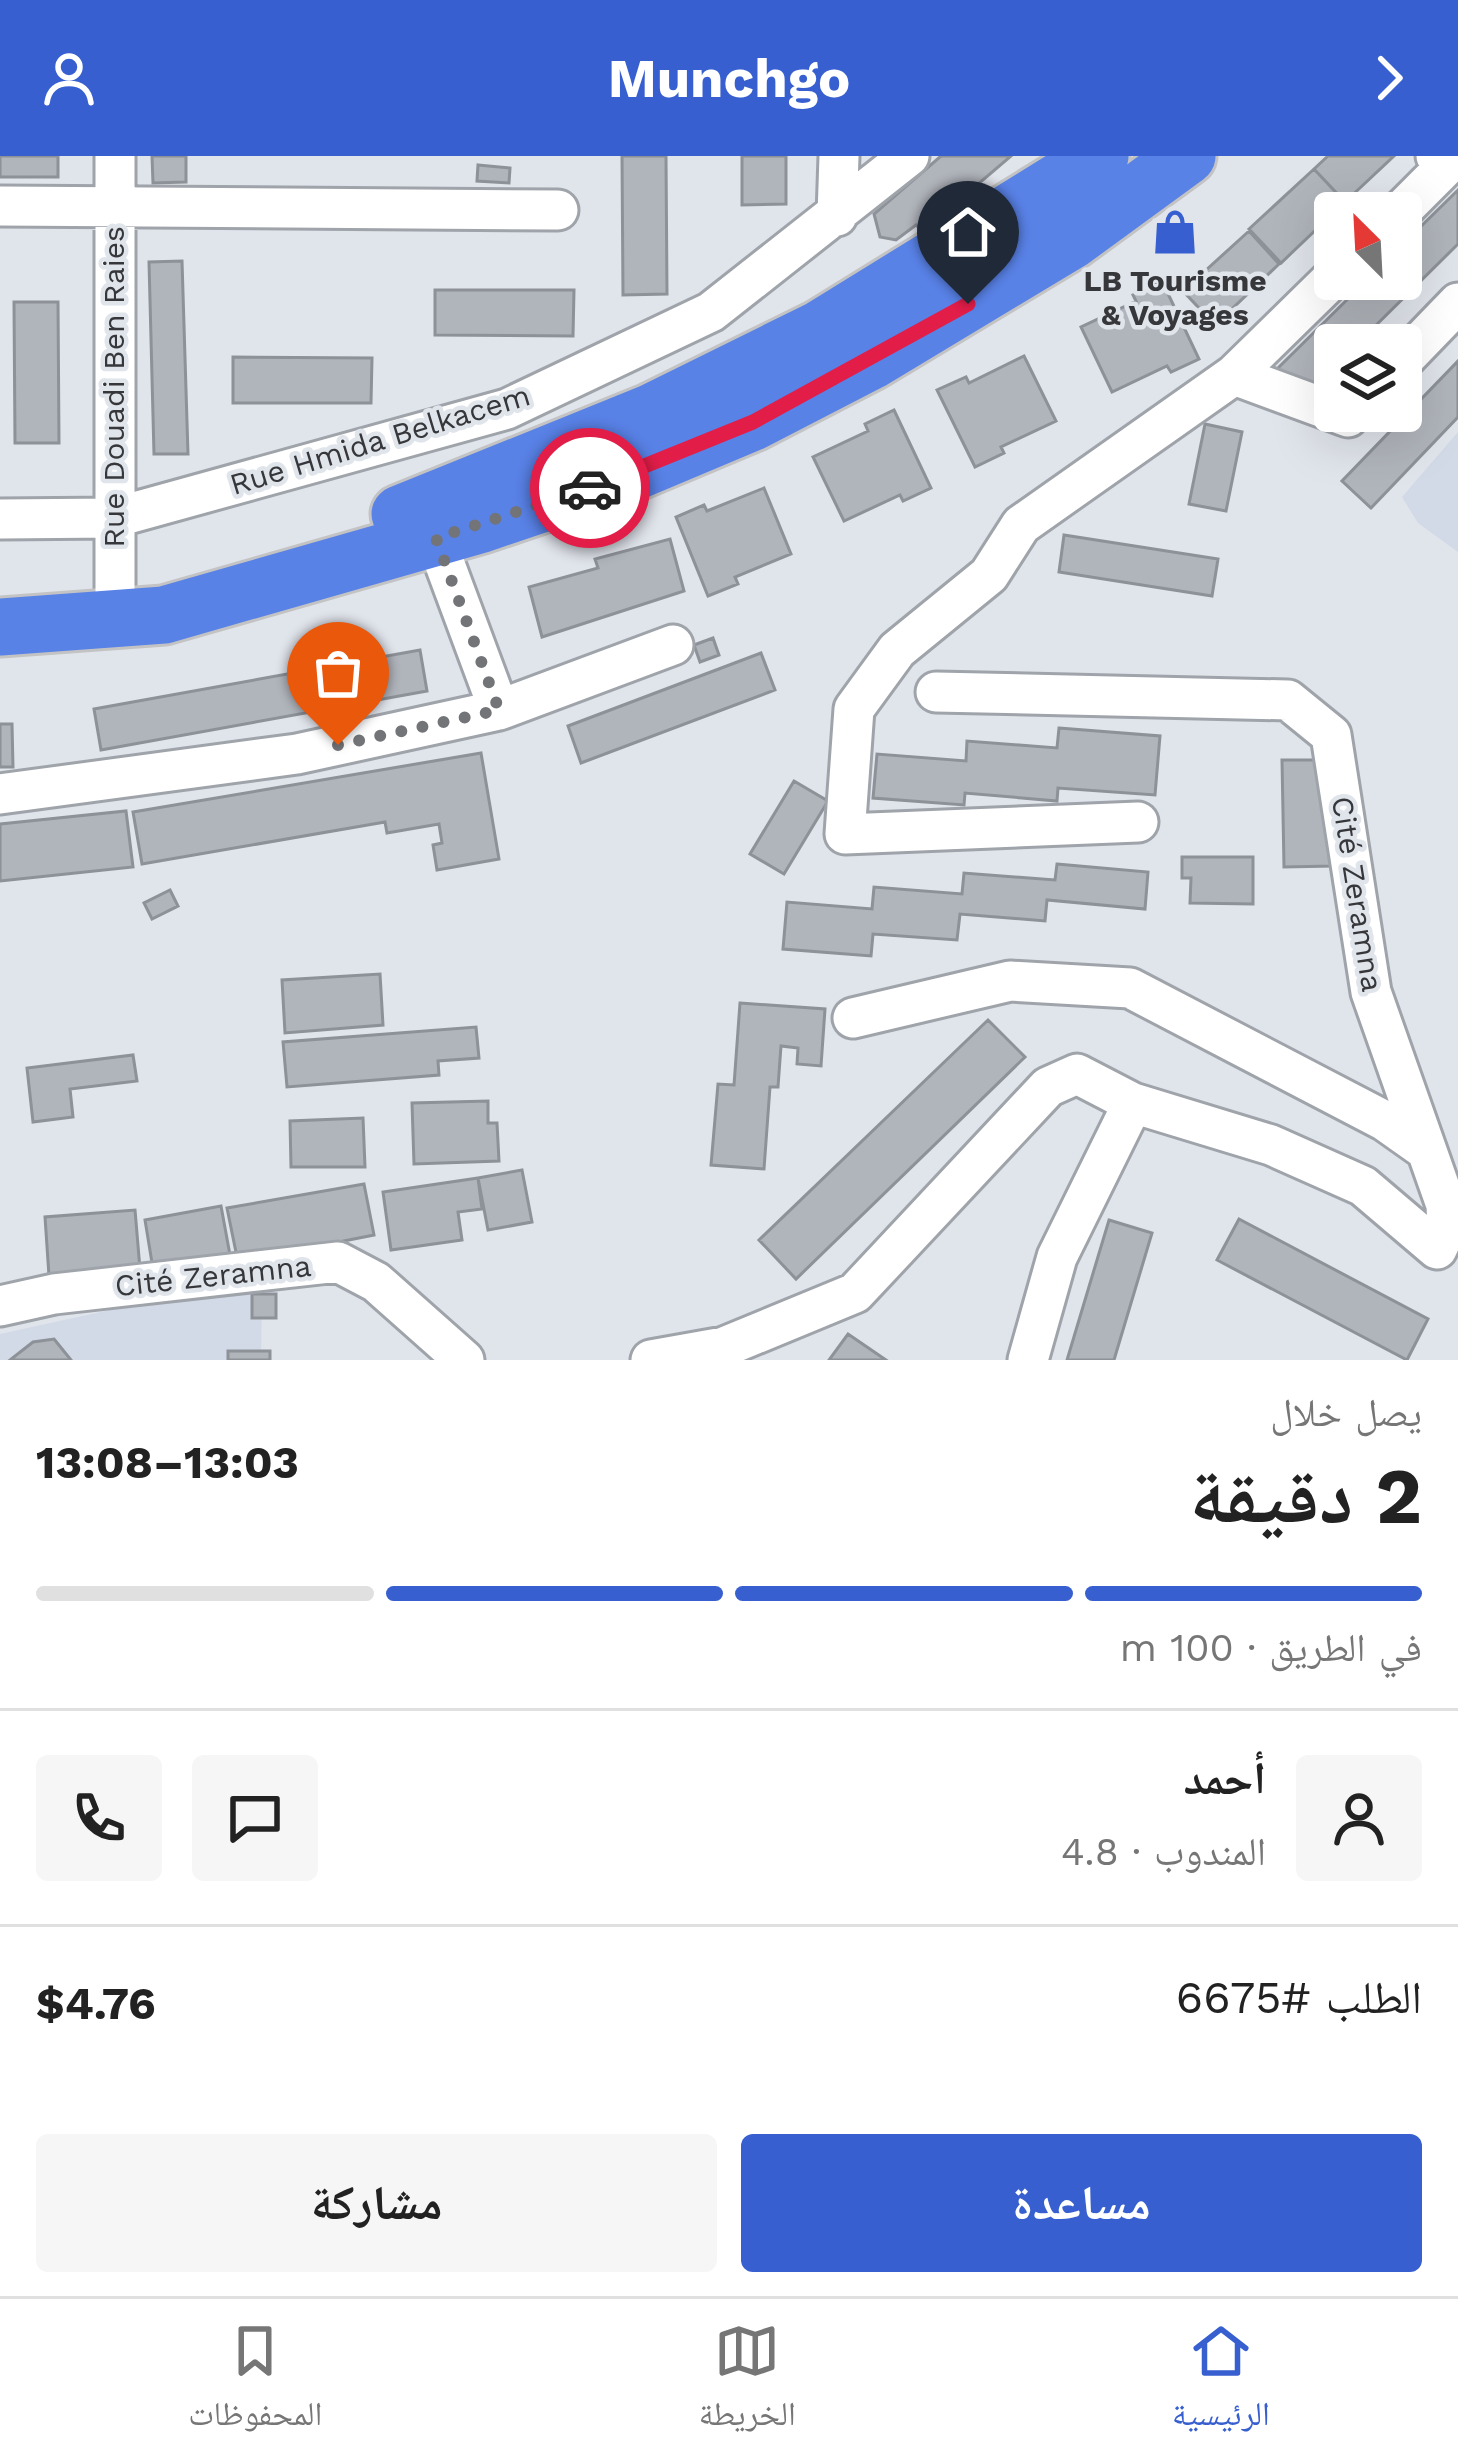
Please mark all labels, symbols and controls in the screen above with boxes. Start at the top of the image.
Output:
icon: person [36,45,102,111]
icon: forward [1356,45,1422,111]
text: Munchgo [608,47,850,110]
pin [917,181,1019,304]
north arrow [1314,192,1422,300]
map controls [1314,192,1422,432]
icon: home [935,199,1001,265]
shop icon: LB Tourisme & Voyages [1150,207,1200,257]
street label: Rue Douadi Ben Raies [96,226,131,548]
place label: LB Tourisme & Voyages [1083,263,1267,332]
button: layers [1314,324,1422,432]
street label: Rue Hmida Belkacem [226,377,534,502]
courier [530,428,650,548]
icon: car [557,455,623,521]
pin [287,622,389,745]
icon: bag [305,640,371,706]
street label: Cité Zeramna [1325,794,1390,994]
street label: Cité Zeramna [113,1248,313,1303]
text: يصل خلال [1270,1390,1422,1435]
text: 13:03–13:08 [36,1436,299,1489]
text: 2 دقيقة [1189,1450,1422,1542]
text: في الطريق · 100 m [1120,1625,1422,1670]
text: أحمد [1184,1752,1266,1805]
button: phone [36,1755,162,1881]
button: chat [192,1755,318,1881]
button: person [1296,1755,1422,1881]
text: المندوب · 4.8 [1061,1829,1266,1874]
text: الطلب #6675 [1176,1971,1422,2024]
text: $4.76 [36,1977,156,2030]
button: مشاركة [36,2134,717,2272]
button: مساعدة [741,2134,1422,2272]
tab: المحفوظات [188,2318,322,2446]
tab: الخريطة [699,2318,796,2446]
tab: الرئيسية [1172,2318,1270,2446]

